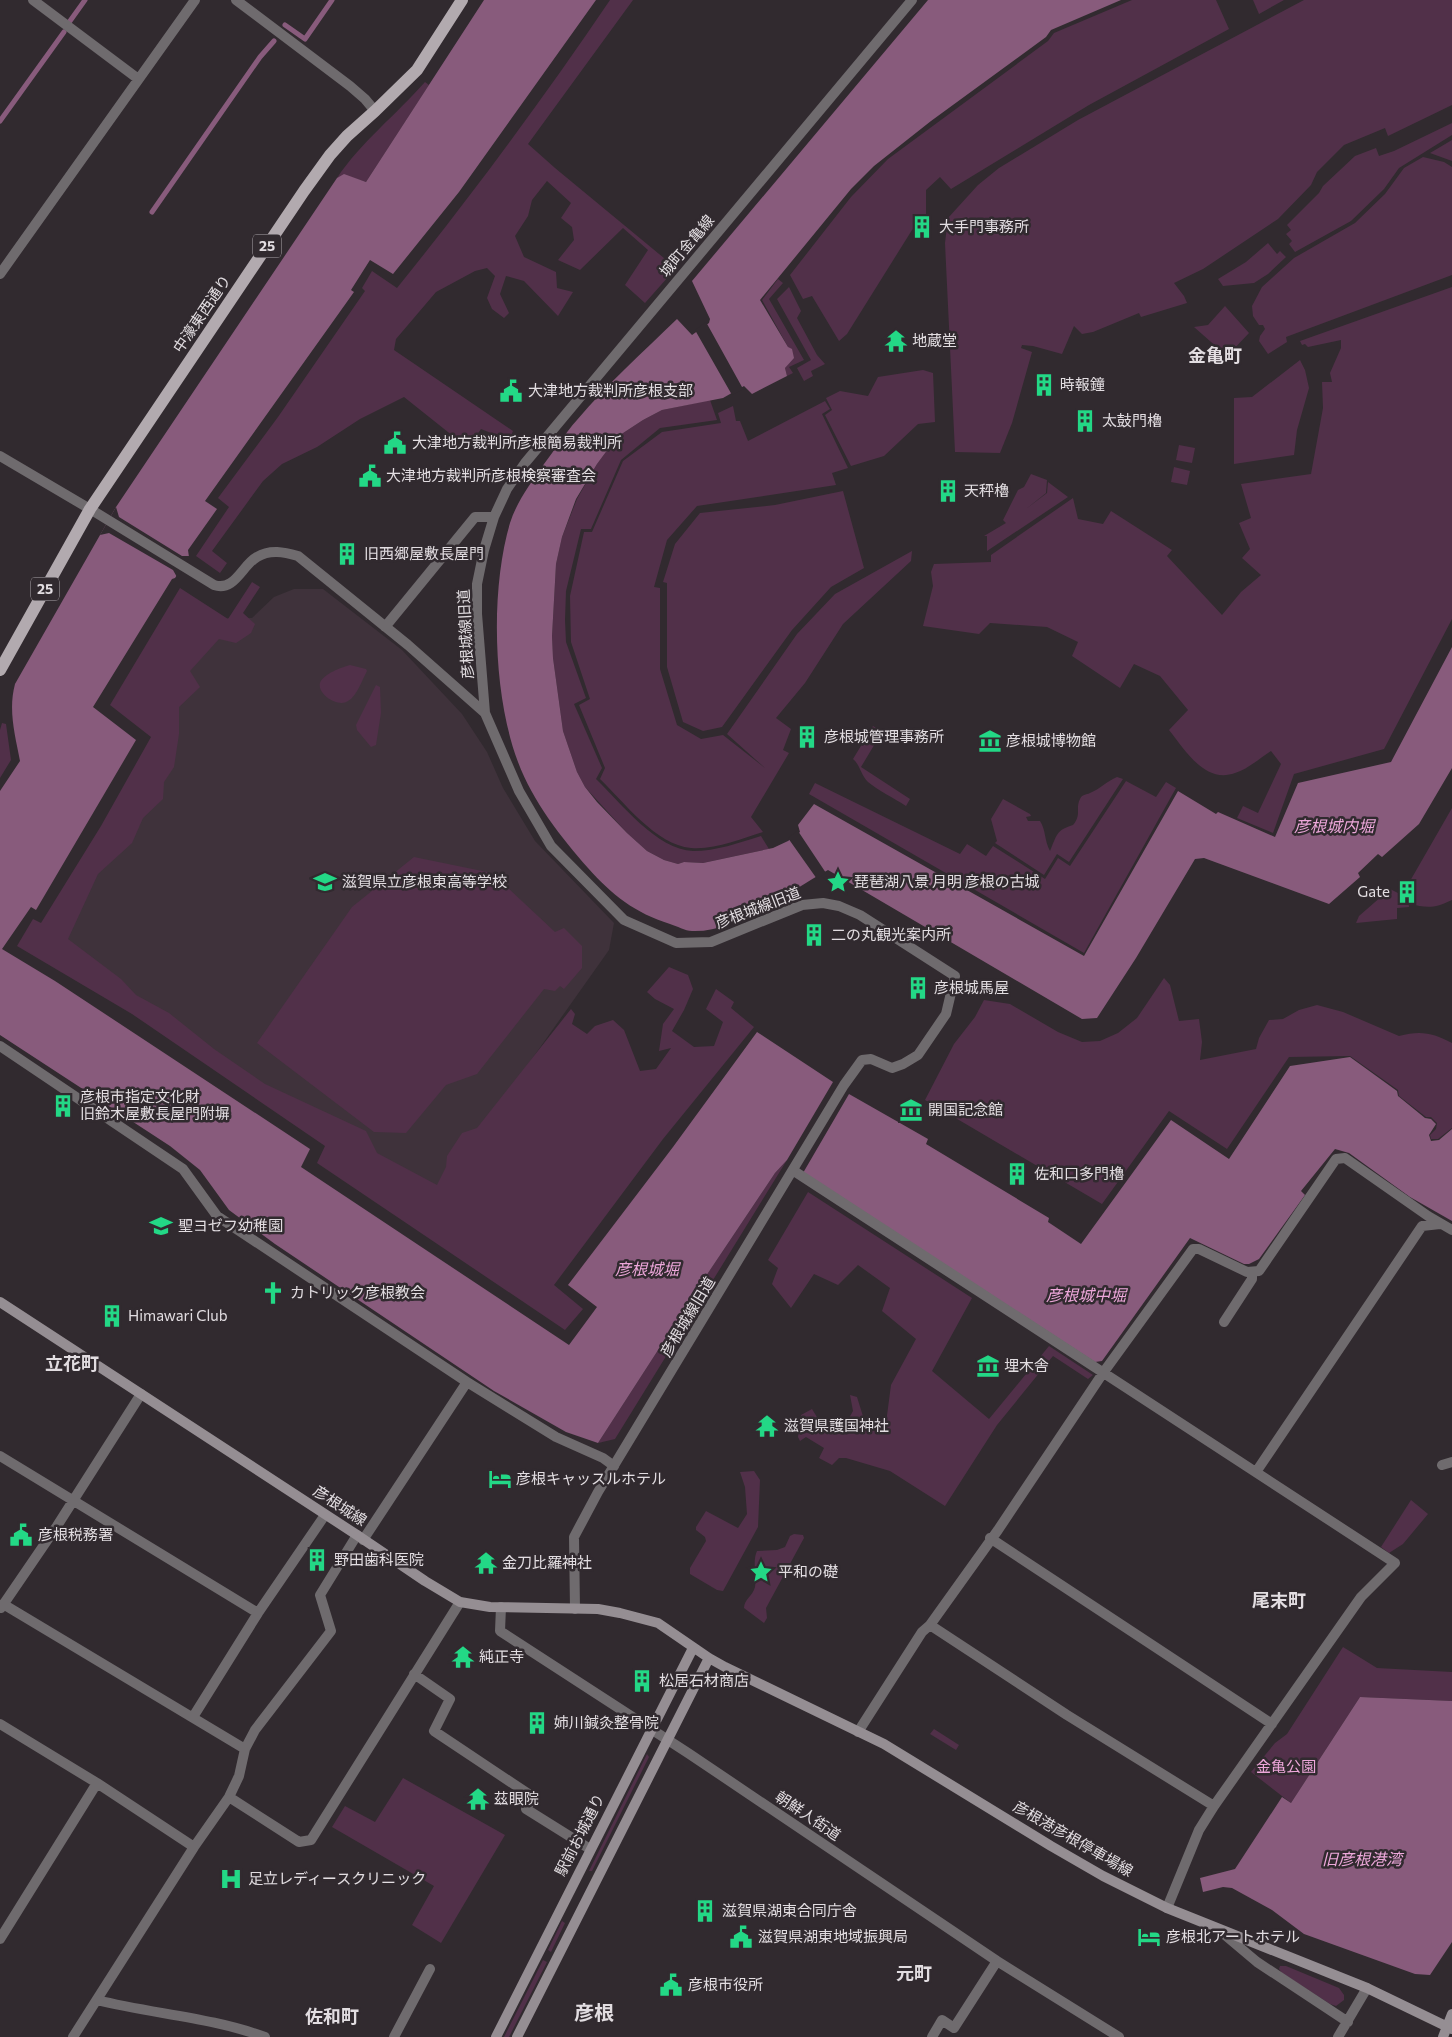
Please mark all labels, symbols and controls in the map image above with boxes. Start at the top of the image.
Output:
street label: 城町金亀線 [655,211,717,280]
building icon: 大手門事務所 [909,214,935,240]
place label: 大手門事務所 [939,217,1029,235]
road number: 25 [253,235,281,258]
street label: 中濠東西通り [169,271,234,356]
temple icon: 地蔵堂 [883,328,909,354]
place label: 地蔵堂 [912,331,957,349]
district label: 金亀町 [1188,344,1242,366]
building icon: 時報鐘 [1031,372,1057,398]
place label: 時報鐘 [1060,375,1105,393]
public building icon: 大津地方裁判所彦根支部 [498,378,524,404]
place label: 大津地方裁判所彦根支部 [528,381,693,399]
building icon: 太鼓門櫓 [1072,408,1098,434]
place label: 太鼓門櫓 [1102,411,1162,429]
public building icon: 大津地方裁判所彦根簡易裁判所 [382,430,408,456]
place label: 大津地方裁判所彦根簡易裁判所 [412,433,622,451]
public building icon: 大津地方裁判所彦根検察審査会 [357,463,383,489]
place label: 大津地方裁判所彦根検察審査会 [386,466,596,484]
building icon: 天秤櫓 [935,478,961,504]
place label: 天秤櫓 [964,481,1009,499]
building icon: 旧西郷屋敷長屋門 [334,541,360,567]
place label: 旧西郷屋敷長屋門 [364,544,484,562]
road number: 25 [31,578,59,600]
street label: 彦根城線旧道 [454,589,476,679]
building icon: 彦根城管理事務所 [794,724,820,750]
place label: 彦根城管理事務所 [824,727,944,745]
museum icon: 彦根城博物館 [977,728,1003,754]
place label: 彦根城博物館 [1006,731,1096,749]
water label: 彦根城内堀 [1294,816,1377,835]
school or university icon: 滋賀県立彦根東高等学校 [312,869,338,895]
place icon: 琵琶湖八景 月明 彦根の古城 [825,869,851,895]
place label: 滋賀県立彦根東高等学校 [342,872,507,890]
place label: 琵琶湖八景 月明 彦根の古城 [854,872,1040,890]
building icon: Gate [1394,879,1420,905]
place label: Gate [1357,882,1390,900]
street label: 彦根城線旧道 [712,883,803,932]
building icon: 二の丸観光案内所 [801,922,827,948]
place label: 二の丸観光案内所 [831,925,951,943]
building icon: 彦根城馬屋 [905,975,931,1001]
place label: 彦根城馬屋 [934,978,1009,996]
place label: 彦根市指定文化財 旧鈴木屋敷長屋門附塀 [80,1087,230,1122]
building icon: 彦根市指定文化財 旧鈴木屋敷長屋門附塀 [50,1093,76,1119]
museum icon: 開国記念館 [898,1097,924,1123]
place label: 開国記念館 [928,1100,1003,1118]
building icon: 佐和口多門櫓 [1004,1161,1030,1187]
place label: 佐和口多門櫓 [1034,1164,1124,1182]
school or university icon: 聖ヨゼフ幼稚園 [148,1213,174,1239]
place label: 聖ヨゼフ幼稚園 [178,1216,283,1234]
water label: 彦根城堀 [615,1259,682,1278]
street label: 彦根城線旧道 [656,1273,718,1360]
church icon: カトリック彦根教会 [260,1280,286,1306]
place label: カトリック彦根教会 [290,1283,425,1301]
water label: 彦根城中堀 [1046,1285,1129,1304]
building icon: Himawari Club [99,1303,125,1329]
place label: Himawari Club [128,1306,228,1324]
district label: 立花町 [45,1352,99,1374]
museum icon: 埋木舎 [975,1353,1001,1379]
place label: 埋木舎 [1004,1356,1049,1374]
temple icon: 滋賀県護国神社 [754,1413,780,1439]
place label: 滋賀県護国神社 [784,1416,889,1434]
hotel icon: 彦根キャッスルホテル [487,1466,513,1492]
place label: 彦根キャッスルホテル [516,1469,666,1487]
street label: 彦根城線 [310,1481,371,1529]
public building icon: 彦根税務署 [8,1522,34,1548]
place label: 彦根税務署 [38,1525,113,1543]
building icon: 野田歯科医院 [304,1547,330,1573]
place label: 野田歯科医院 [334,1550,424,1568]
temple icon: 金刀比羅神社 [473,1550,499,1576]
place label: 金刀比羅神社 [502,1553,592,1571]
place icon: 平和の礎 [748,1559,774,1585]
place label: 平和の礎 [778,1562,838,1580]
district label: 尾末町 [1252,1589,1306,1611]
temple icon: 純正寺 [450,1644,476,1670]
place label: 純正寺 [479,1647,524,1665]
building icon: 松居石材商店 [629,1668,655,1694]
place label: 松居石材商店 [659,1671,749,1689]
building icon: 姉川鍼灸整骨院 [524,1710,550,1736]
place label: 姉川鍼灸整骨院 [554,1713,659,1731]
park label: 金亀公園 [1256,1757,1316,1775]
temple icon: 茲眼院 [465,1786,491,1812]
street label: 朝鮮人街道 [772,1787,845,1844]
place label: 茲眼院 [494,1789,539,1807]
street label: 駅前お城通り [551,1790,608,1879]
street label: 彦根港彦根停車場線 [1011,1797,1136,1880]
water label: 旧彦根港湾 [1322,1849,1405,1868]
hospital icon: 足立レディースクリニック [218,1866,244,1892]
place label: 足立レディースクリニック [248,1869,426,1887]
building icon: 滋賀県湖東合同庁舎 [692,1898,718,1924]
place label: 滋賀県湖東合同庁舎 [722,1901,857,1919]
public building icon: 滋賀県湖東地域振興局 [728,1924,754,1950]
hotel icon: 彦根北アートホテル [1136,1924,1162,1950]
place label: 滋賀県湖東地域振興局 [758,1927,908,1945]
place label: 彦根北アートホテル [1166,1927,1300,1945]
district label: 元町 [896,1962,932,1984]
public building icon: 彦根市役所 [658,1972,684,1998]
place label: 彦根市役所 [688,1975,763,1993]
district label: 彦根 [574,2000,614,2024]
district label: 佐和町 [305,2005,359,2027]

